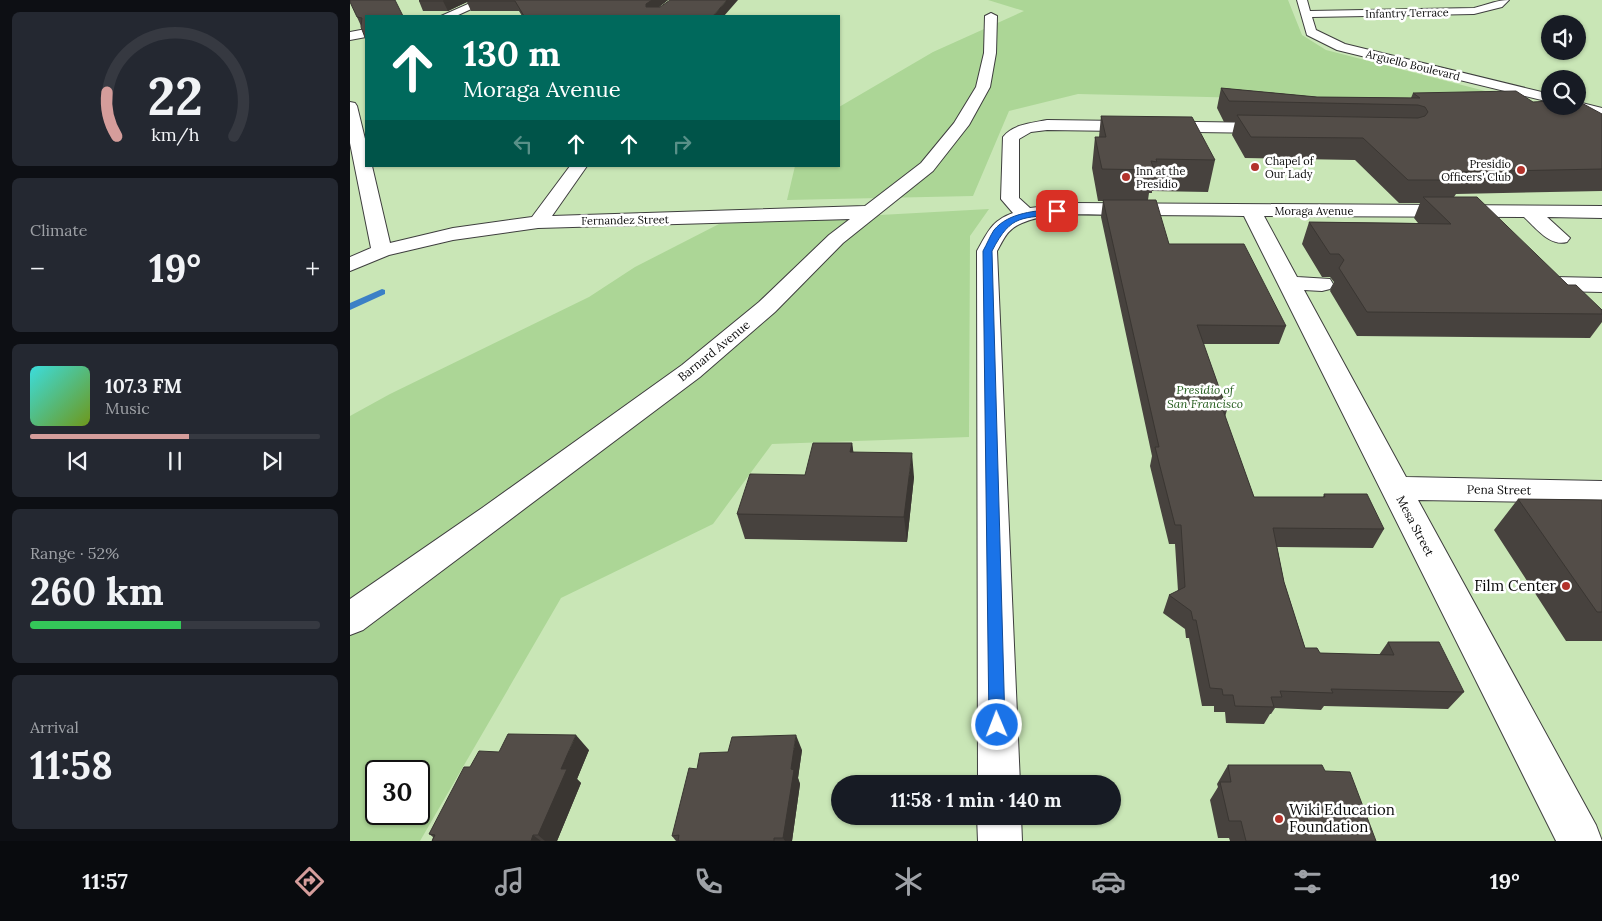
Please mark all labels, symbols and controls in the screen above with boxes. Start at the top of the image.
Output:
street label: Infantry Terrace [1365,5,1449,21]
map controls [1541,15,1586,115]
button: sound [1541,15,1586,60]
text: 130 m [463,31,560,76]
icon: ahead [380,35,445,100]
street label: Arguello Boulevard [1363,46,1462,84]
text: 22 [147,63,203,129]
button: search [1541,70,1586,115]
text: Moraga Avenue [463,75,621,103]
text: km/h [151,123,199,146]
icon: left [509,130,537,158]
icon: ahead [562,130,590,158]
icon: ahead [615,130,643,158]
icon: right [668,130,696,158]
place label: Chapel of Our Lady [1265,154,1315,181]
place label: Presidio Officers' Club [1441,157,1511,184]
marker: Chapel of Our Lady [1249,161,1261,173]
place label: Inn at the Presidio [1136,164,1185,191]
marker: Presidio Officers' Club [1515,164,1527,176]
marker: Inn at the Presidio [1120,171,1132,183]
pin [1036,190,1078,232]
icon: arrive [1043,197,1071,225]
street label: Moraga Avenue [1275,204,1353,218]
street label: Fernandez Street [581,212,670,228]
text: Climate [30,220,87,240]
text: 19° [149,244,201,292]
text: − [30,251,45,287]
text: + [305,251,320,287]
street label: Barnard Avenue [675,317,753,384]
text: 107.3 FM [105,374,182,398]
park label: Presidio of San Francisco [1167,382,1243,411]
text: Music [105,398,150,418]
icon: previous [64,447,92,475]
icon: pause [161,447,189,475]
icon: next [258,447,286,475]
street label: Pena Street [1467,481,1532,498]
street label: Mesa Street [1393,493,1438,559]
text: Range · 52% [30,543,119,563]
text: 260 km [30,567,164,615]
place label: Film Center [1474,576,1557,595]
marker: Film Center [1560,580,1572,592]
position arrow [970,698,1022,750]
text: Arrival [30,717,79,737]
text: 11:58 [30,741,113,789]
speed limit sign: 30 [365,760,430,825]
text: 11:58 · 1 min · 140 m [890,788,1062,812]
place label: Wiki Education Foundation [1289,800,1395,836]
marker: Wiki Education Foundation [1273,813,1285,825]
icon: directions [292,864,327,899]
icon: music [492,864,527,899]
icon: phone [691,864,726,899]
icon: climate [891,864,926,899]
icon: car [1091,864,1126,899]
icon: filters [1290,864,1325,899]
text: 11:57 [82,867,128,895]
text: 19° [1490,867,1520,895]

